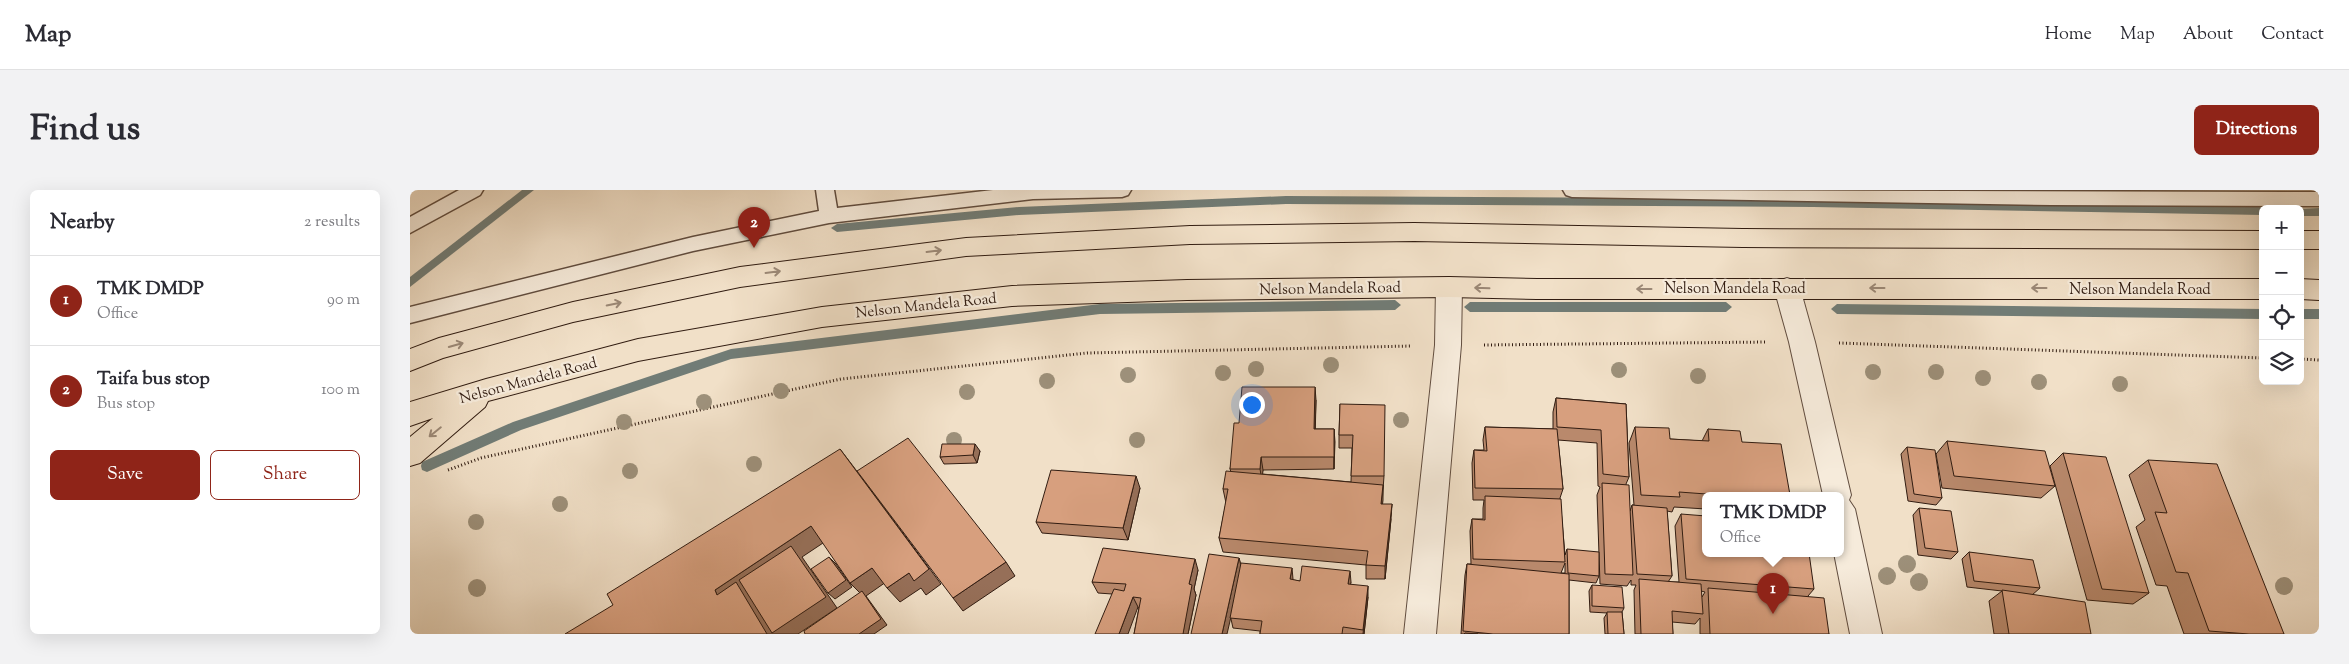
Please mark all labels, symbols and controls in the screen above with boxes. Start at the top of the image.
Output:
text: Map [25,18,71,52]
text: Home [2045,22,2092,48]
text: Map [2120,22,2155,48]
text: About [2183,22,2233,48]
text: Contact [2261,22,2324,48]
text: Find us [30,105,140,156]
button: Directions [2194,105,2319,155]
map controls [2259,205,2304,385]
button: + [2259,205,2304,250]
pin: 2 [738,207,770,248]
text: Nearby [50,208,115,238]
text: 2 results [304,211,360,234]
one-way arrow [926,246,942,256]
button: − [2259,250,2304,295]
one-way arrow [765,267,781,277]
text: TMK DMDP [97,276,204,303]
street label: Nelson Mandela Road [1259,278,1402,301]
street label: Nelson Mandela Road [1664,279,1806,300]
street label: Nelson Mandela Road [2069,280,2211,301]
one-way arrow [1474,283,1490,292]
one-way arrow [1869,283,1885,293]
one-way arrow [2031,283,2048,293]
one-way arrow [1636,284,1652,293]
text: 1 [63,289,69,312]
text: 90 m [327,289,360,312]
street label: Nelson Mandela Road [855,289,998,324]
button: locate [2259,295,2304,340]
one-way arrow [605,298,621,308]
text: Office [97,303,138,326]
one-way arrow [448,339,464,349]
button: layers [2259,340,2304,385]
street label: Nelson Mandela Road [457,353,600,410]
text: Taifa bus stop [97,366,210,393]
text: 2 [62,379,70,402]
text: 100 m [321,379,360,402]
your location [1239,392,1265,418]
text: Bus stop [97,393,155,416]
one-way arrow [429,427,442,438]
button: Save [50,450,200,500]
button: Share [210,450,360,500]
popup [1702,492,1844,557]
text: TMK DMDP [1720,500,1826,527]
text: Office [1720,527,1761,550]
pin: 1 [1757,573,1789,614]

